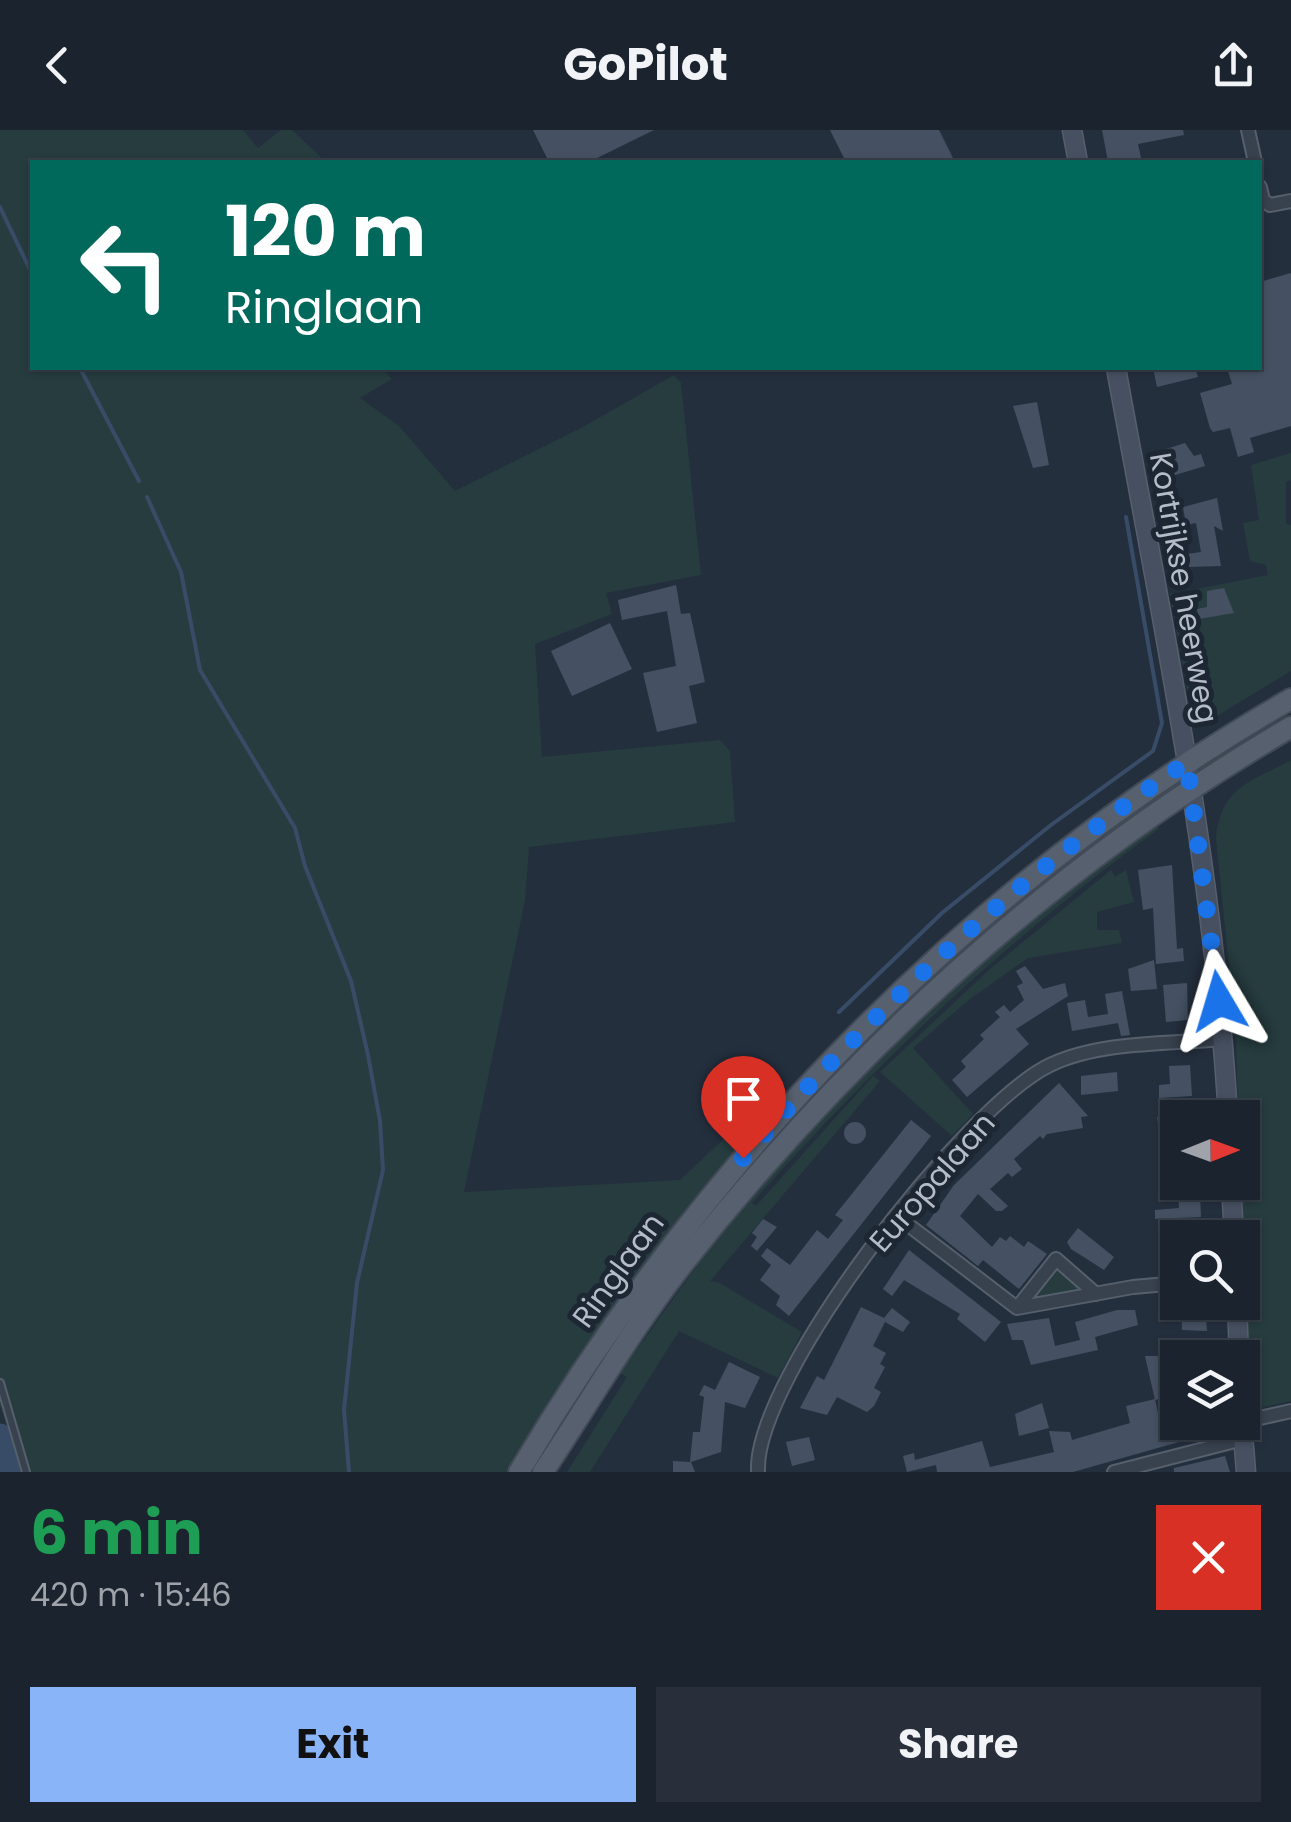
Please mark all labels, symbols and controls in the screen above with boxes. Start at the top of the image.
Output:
text: GoPilot [563,33,728,96]
icon: back [30,38,85,93]
icon: share [1206,38,1261,93]
text: 120 m [225,182,426,281]
icon: left [60,200,190,330]
text: Ringlaan [225,276,423,339]
street label: Kortrijkse heerweg [1139,449,1229,727]
position arrow [1167,949,1271,1053]
pin [701,1056,786,1159]
icon: arrive [716,1071,771,1126]
north arrow [1160,1100,1260,1200]
map controls [1160,1100,1260,1440]
street label: Europalaan [859,1103,1005,1261]
street label: Ringlaan [562,1204,674,1336]
button: search [1160,1220,1260,1320]
button: layers [1160,1340,1260,1440]
text: 6 min [30,1491,203,1575]
button: close [1156,1505,1261,1610]
text: 420 m · 15:46 [30,1572,232,1617]
button: Exit [30,1687,636,1802]
button: Share [656,1687,1261,1802]

